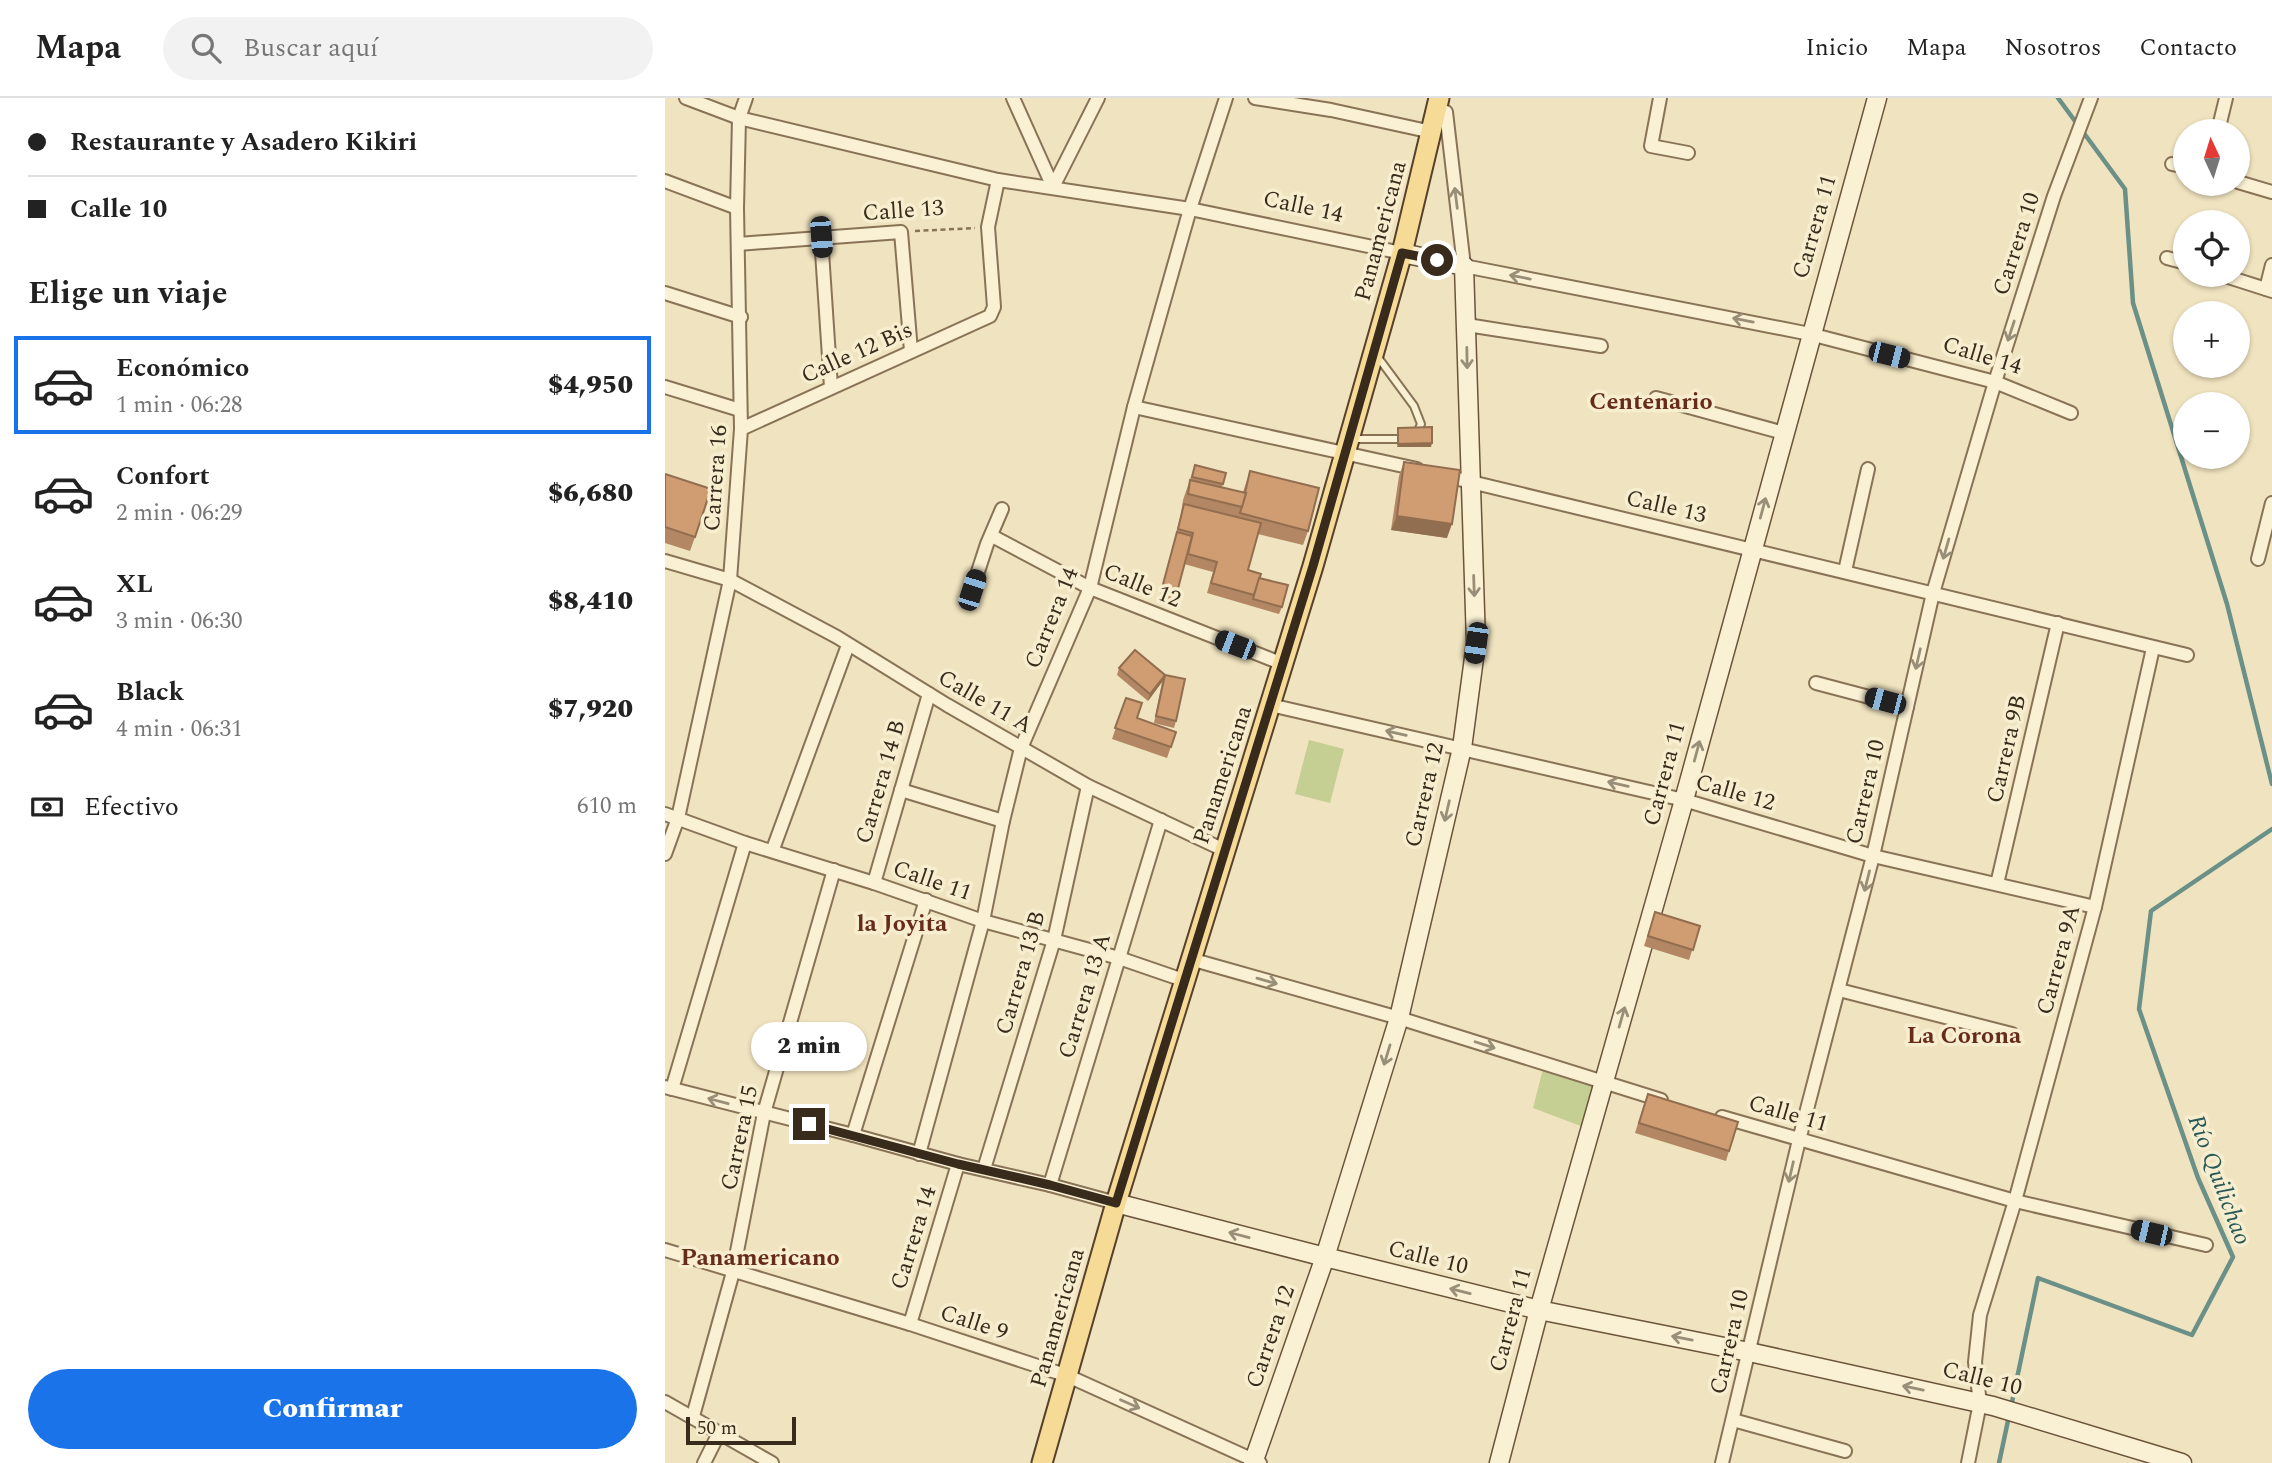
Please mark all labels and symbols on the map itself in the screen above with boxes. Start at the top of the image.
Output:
north arrow [2173,119,2251,196]
street label: Panamericana [1345,157,1417,305]
street label: Carrera 11 [1783,171,1847,283]
street label: Calle 14 [1260,181,1347,233]
one-way arrow [1449,187,1462,210]
street label: Carrera 10 [1984,188,2050,300]
street label: Calle 13 [861,191,945,231]
car [810,215,833,259]
route start [1421,244,1453,276]
one-way arrow [1509,269,1532,283]
street label: Calle 12 Bis [795,313,919,393]
one-way arrow [1732,313,1755,327]
one-way arrow [2004,320,2017,342]
street label: Calle 14 [1938,327,2026,385]
car [1867,340,1912,370]
one-way arrow [1461,347,1474,370]
district label: Centenario [1589,384,1713,420]
street label: Carrera 16 [695,424,737,532]
street label: Calle 13 [1622,481,1710,533]
one-way arrow [1758,497,1771,519]
one-way arrow [1939,538,1952,560]
street label: Calle 12 [1098,555,1186,617]
street label: Carrera 14 [1016,562,1088,674]
car [956,567,989,613]
one-way arrow [1467,574,1480,597]
car [1463,621,1490,665]
car [1212,628,1259,662]
one-way arrow [1911,647,1925,670]
street label: Calle 11 A [931,661,1039,743]
car [1862,685,1909,717]
street label: Carrera 9B [1978,691,2036,807]
street label: Panamericana [1184,701,1262,849]
street label: Carrera 14 B [847,716,915,848]
street label: Carrera 11 [1634,718,1696,830]
one-way arrow [1385,726,1408,739]
street label: Carrera 10 [1837,736,1895,848]
street label: Carrera 12 [1396,739,1454,851]
one-way arrow [1691,740,1704,763]
street label: Calle 12 [1691,765,1779,821]
one-way arrow [1607,777,1629,790]
one-way arrow [1440,799,1453,821]
street label: Calle 11 [888,851,976,911]
one-way arrow [1860,869,1873,892]
street label: Carrera 9A [2028,901,2090,1019]
district label: la Joyita [857,906,948,942]
street label: Carrera 13 B [987,907,1055,1039]
street label: Carrera 13 A [1049,929,1121,1063]
one-way arrow [1255,975,1278,988]
one-way arrow [1617,1006,1630,1028]
district label: La Corona [1907,1018,2022,1054]
callout: 2 min [751,1023,867,1072]
one-way arrow [1474,1040,1496,1053]
one-way arrow [1380,1044,1393,1066]
street label: Carrera 15 [712,1082,768,1194]
street label: Calle 11 [1744,1086,1832,1142]
one-way arrow [707,1094,729,1107]
route end [793,1108,825,1140]
water label: Río Quilichao [2178,1110,2260,1250]
one-way arrow [1784,1160,1797,1183]
street label: Carrera 14 [882,1181,946,1294]
car [2129,1218,2174,1248]
one-way arrow [1229,1228,1251,1241]
street label: Calle 10 [1384,1231,1472,1285]
district label: Panamericano [680,1240,840,1276]
street label: Panamericana [1021,1244,1095,1392]
street label: Carrera 11 [1480,1264,1542,1376]
street label: Carrera 12 [1237,1281,1305,1393]
one-way arrow [1449,1283,1472,1297]
street label: Carrera 10 [1701,1286,1759,1398]
street label: Calle 9 [935,1296,1013,1350]
one-way arrow [1671,1331,1694,1345]
street label: Calle 10 [1938,1352,2026,1406]
one-way arrow [1902,1380,1925,1394]
one-way arrow [1119,1398,1140,1411]
scale bar [686,1414,796,1446]

